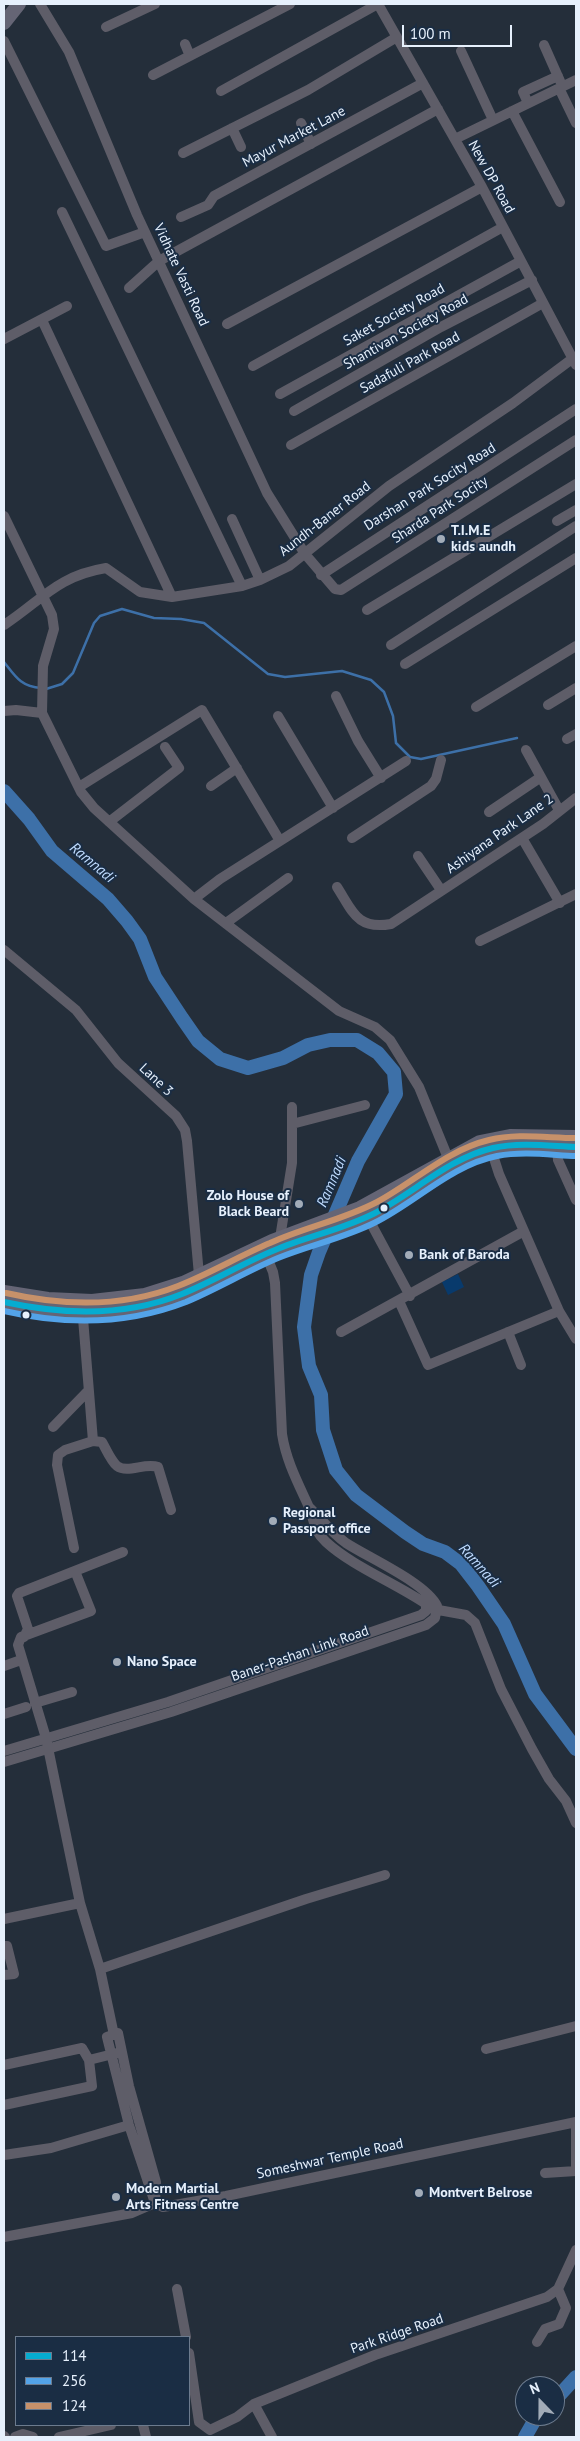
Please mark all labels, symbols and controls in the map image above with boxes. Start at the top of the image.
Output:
scale bar [405,15,515,47]
text: 100 m [410,24,451,43]
street label: Mayur Market Lane [240,103,348,171]
street label: New DP Road [464,138,518,216]
street label: Vidhate Vasti Road [150,221,212,329]
street label: Saket Society Road [340,280,448,350]
street label: Shantivan Society Road [341,291,471,373]
street label: Sadafuli Park Road [357,329,463,397]
street label: Darshan Park Socity Road [361,440,499,534]
street label: Sharda Park Socity [389,473,491,547]
street label: Aundh-Baner Road [276,478,374,560]
place label: T.I.M.E kids aundh [451,523,516,556]
marker: T.I.M.E kids aundh [435,533,447,545]
street label: Ashiyana Park Lane 2 [443,791,557,877]
water label: Ramnadi [66,839,118,887]
street label: Lane 3 [136,1060,176,1100]
water label: Ramnadi [313,1154,351,1210]
place label: Zolo House of Black Beard [207,1188,289,1220]
marker: Zolo House of Black Beard [293,1198,305,1210]
unlabelled marker [379,1203,389,1213]
place label: Bank of Baroda [419,1247,510,1263]
marker: Bank of Baroda [403,1249,415,1261]
unlabelled marker [21,1310,31,1320]
place label: Regional Passport office [283,1505,371,1538]
marker: Regional Passport office [267,1515,279,1527]
water label: Ramnadi [454,1540,504,1592]
street label: Baner-Pashan Link Road [229,1623,371,1685]
place label: Nano Space [127,1654,197,1670]
marker: Nano Space [111,1656,123,1668]
street label: Someshwar Temple Road [255,2135,405,2183]
place label: Modern Martial Arts Fitness Centre [126,2181,239,2214]
place label: Montvert Belrose [429,2185,532,2201]
marker: Montvert Belrose [413,2187,425,2199]
marker: Modern Martial Arts Fitness Centre [110,2191,122,2203]
street label: Park Ridge Road [348,2310,446,2358]
legend [15,2336,190,2426]
text: 114 [62,2346,87,2365]
text: 256 [62,2371,87,2390]
north arrow [515,2376,565,2426]
text: N [527,2378,542,2398]
text: 124 [62,2396,87,2415]

